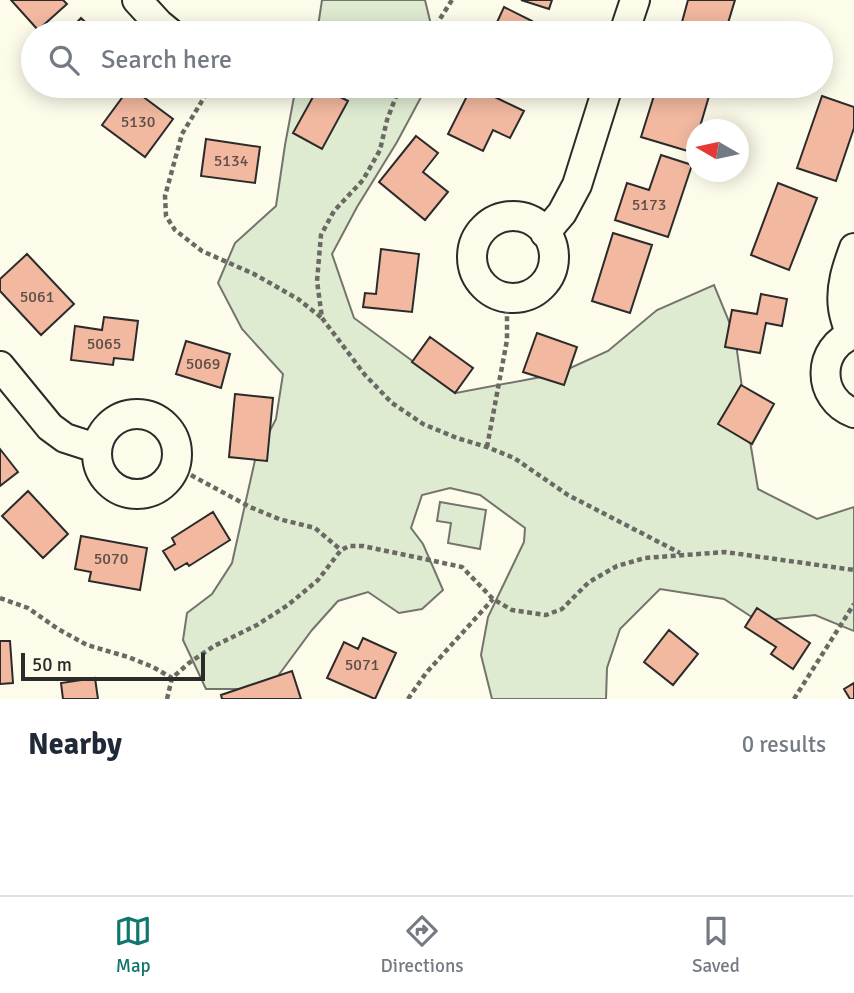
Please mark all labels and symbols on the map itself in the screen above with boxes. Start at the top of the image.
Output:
house number: 5130 [121,112,155,132]
north arrow [686,119,749,182]
house number: 5134 [214,151,249,171]
house number: 5173 [632,195,666,215]
house number: 5061 [20,287,54,307]
house number: 5065 [87,334,121,354]
house number: 5069 [186,354,220,374]
house number: 5070 [94,549,128,569]
scale bar [21,650,205,682]
house number: 5071 [345,655,379,675]

